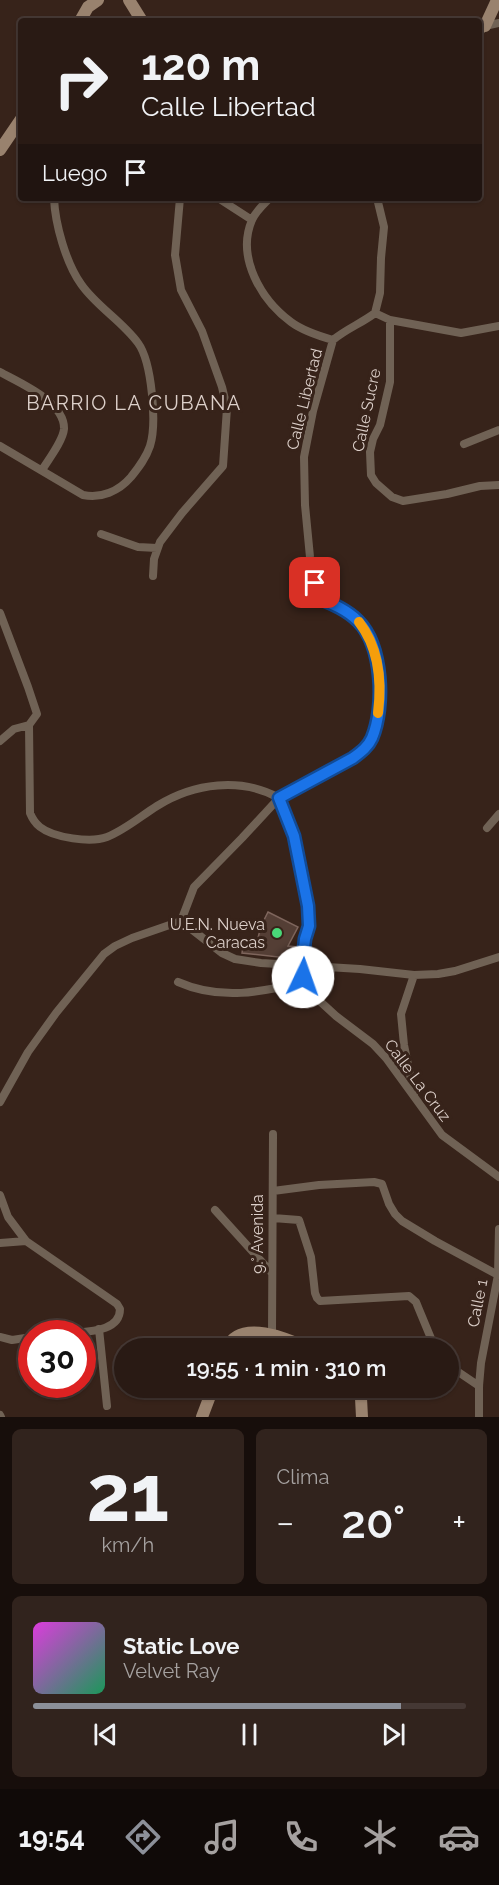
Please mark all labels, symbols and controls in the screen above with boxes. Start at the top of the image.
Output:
text: 120 m [141,41,260,90]
icon: right [42,42,120,120]
text: Calle Libertad [141,91,316,122]
icon: arrive [119,156,152,189]
text: Luego [42,160,107,186]
street label: Calle Libertad [283,347,326,452]
street label: Calle Sucre [348,367,385,453]
district label: BARRIO LA CUBANA [26,391,242,415]
pin [289,557,340,608]
icon: arrive [298,566,331,599]
place label: U.E.N. Nueva Caracas [170,915,265,952]
marker: U.E.N. Nueva Caracas [270,926,284,940]
position arrow [271,945,335,1009]
street label: Calle La Cruz [381,1035,455,1125]
street label: 9.° Avenida [248,1194,267,1274]
street label: Calle 1 [464,1277,491,1329]
speed limit sign: 30 [18,1320,96,1398]
text: 19:55 · 1 min · 310 m [186,1355,387,1381]
text: 21 [86,1448,169,1539]
text: Clima [277,1465,329,1489]
text: 20° [341,1496,405,1549]
text: − [277,1503,294,1542]
text: + [452,1503,466,1542]
text: km/h [101,1533,154,1557]
text: Static Love [123,1633,240,1659]
text: Velvet Ray [123,1659,220,1683]
icon: previous [89,1718,122,1751]
icon: pause [233,1718,266,1751]
icon: next [377,1718,410,1751]
icon: directions [122,1816,164,1858]
icon: music [201,1816,243,1858]
icon: phone [280,1816,322,1858]
icon: climate [359,1816,401,1858]
icon: car [438,1816,480,1858]
text: 19:54 [19,1822,85,1853]

